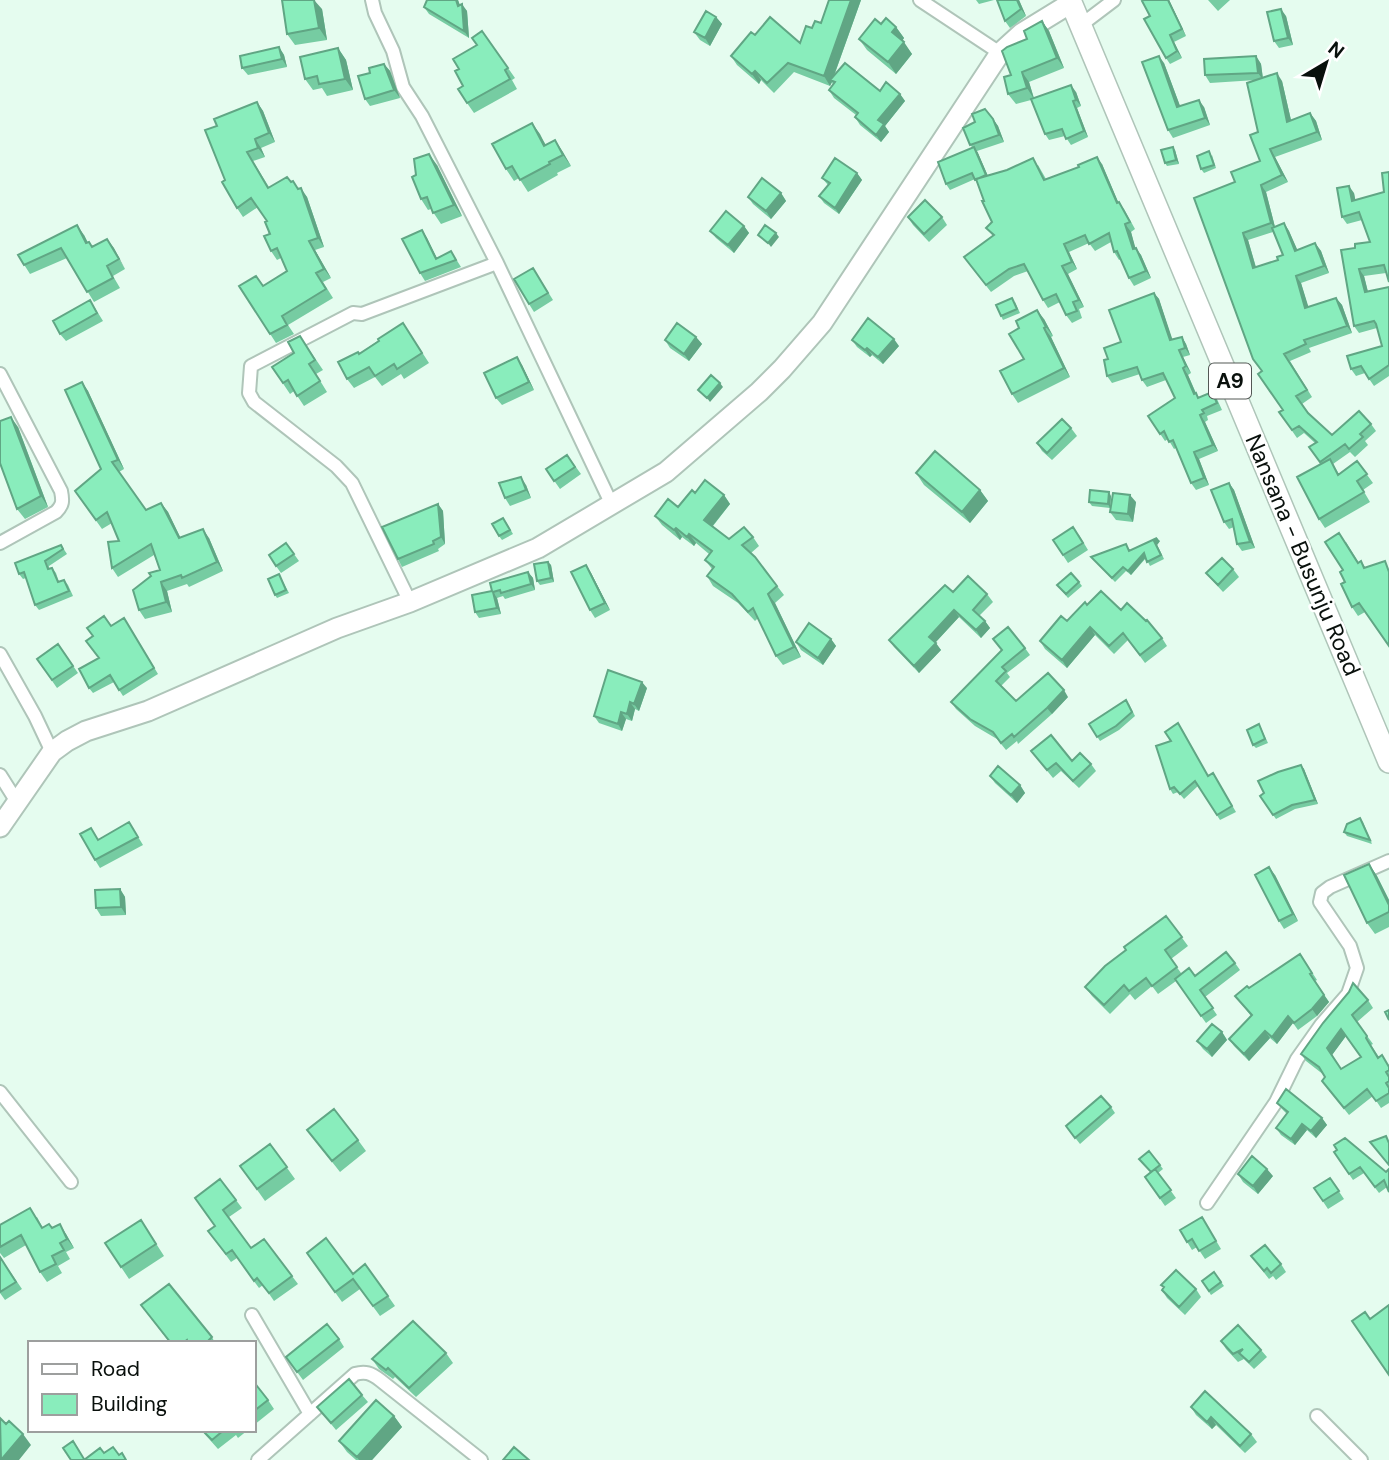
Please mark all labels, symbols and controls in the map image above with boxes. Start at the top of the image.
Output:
north arrow [1291,28,1361,98]
text: N [1323,36,1349,64]
road number: A9 [1209,364,1251,398]
street label: Nansana - Busunju Road [1239,430,1367,680]
legend [28,1341,256,1432]
text: Road [91,1355,140,1383]
text: Building [91,1390,168,1418]

